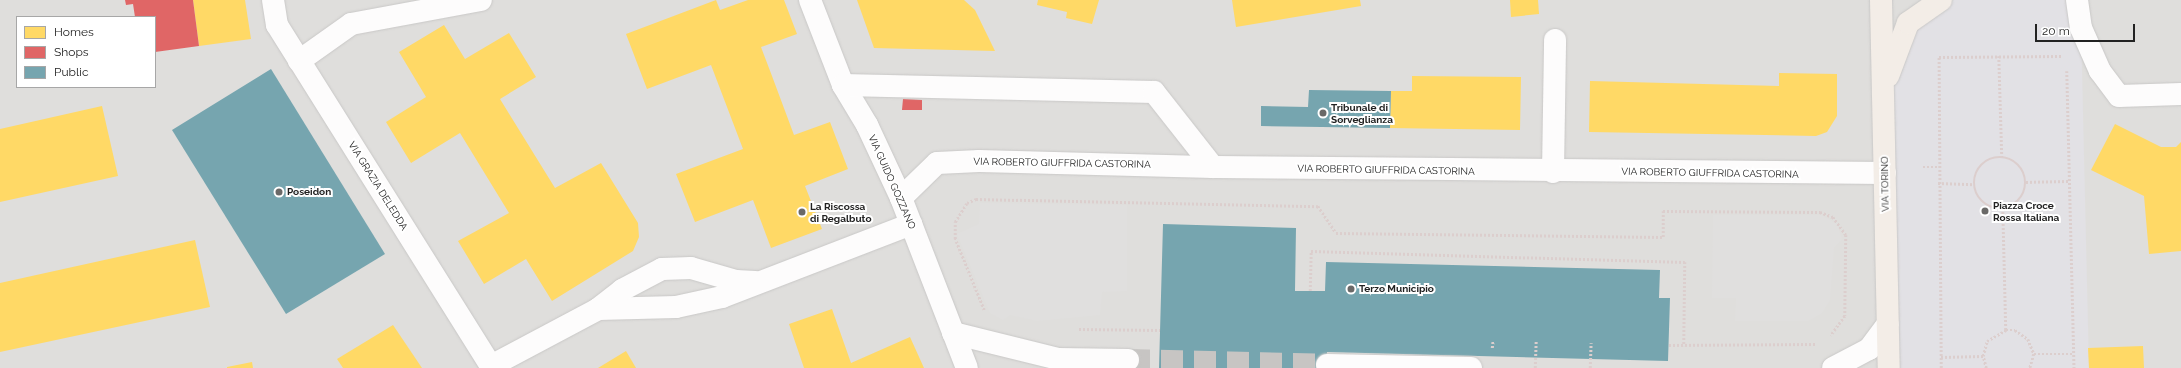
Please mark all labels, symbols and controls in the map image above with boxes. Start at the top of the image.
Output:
legend [16,16,156,88]
scale bar [2037,16,2137,42]
text: 20 m [2042,24,2070,38]
text: Homes [54,25,94,39]
text: Shops [54,45,89,59]
text: Public [54,65,88,79]
place label: Tribunale di Sorveglianza [1331,101,1393,124]
marker: Tribunale di Sorveglianza [1318,108,1328,118]
street label: VIA GUIDO GOZZANO [866,133,918,231]
street label: VIA GRAZIA DELEDDA [346,139,410,233]
street label: VIA ROBERTO GIUFFRIDA CASTORINA [973,155,1151,171]
street label: VIA TORINO [1879,156,1891,212]
street label: VIA ROBERTO GIUFFRIDA CASTORINA [1297,162,1475,178]
street label: VIA ROBERTO GIUFFRIDA CASTORINA [1621,165,1799,181]
place label: Poseidon [287,186,331,198]
marker: Poseidon [274,187,284,197]
place label: Piazza Croce Rossa Italiana [1993,199,2059,222]
place label: La Riscossa di Regalbuto [810,200,871,224]
marker: Piazza Croce Rossa Italiana [1980,206,1990,216]
marker: La Riscossa di Regalbuto [797,207,807,217]
place label: Terzo Municipio [1359,283,1434,295]
marker: Terzo Municipio [1346,284,1356,294]

